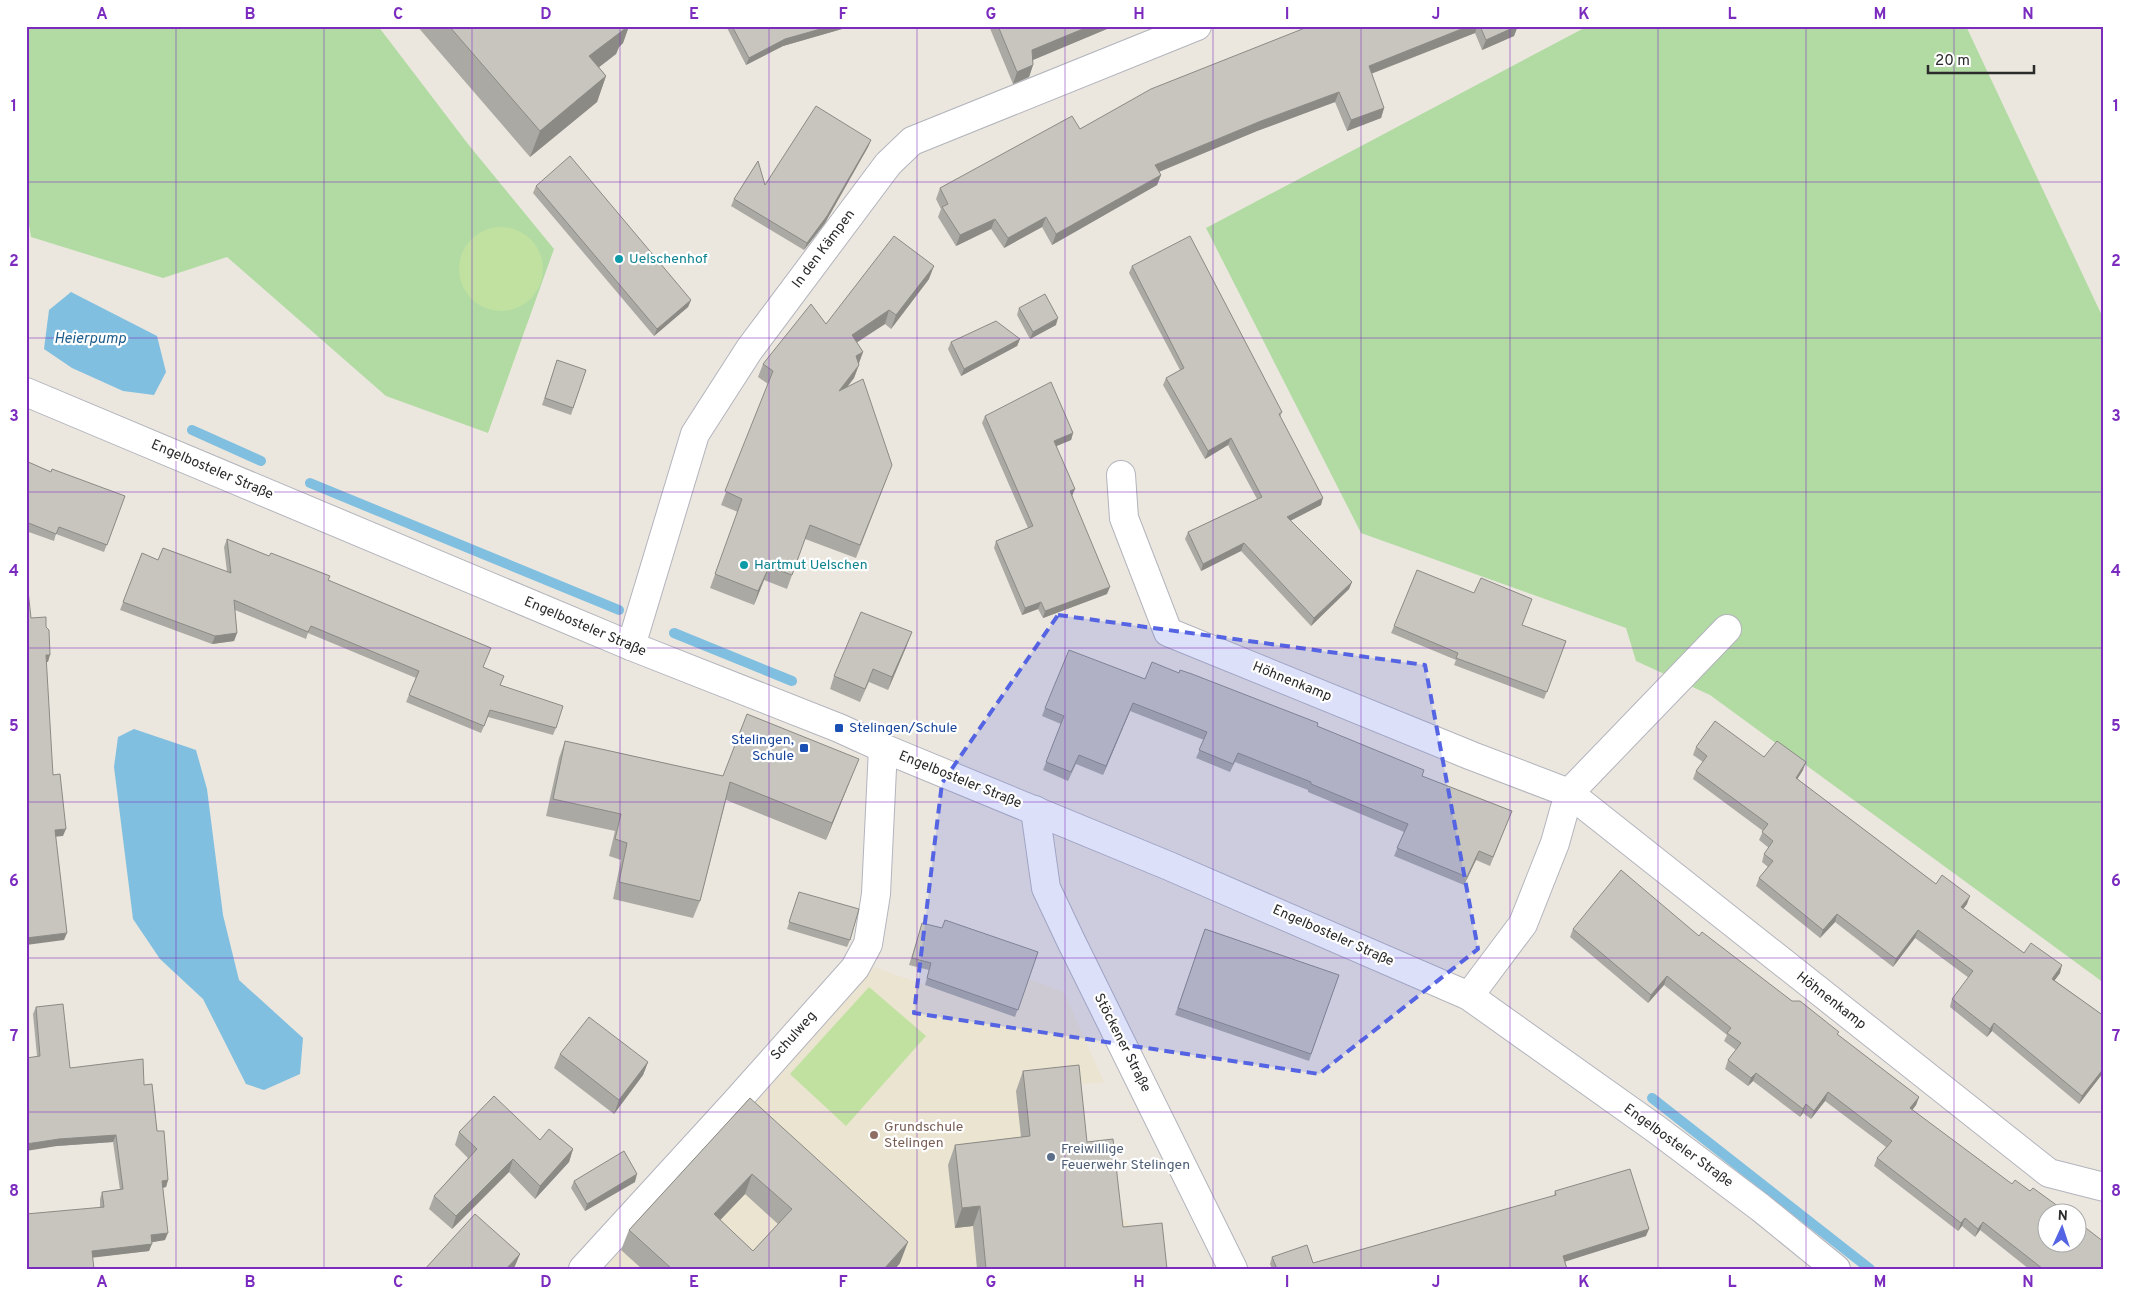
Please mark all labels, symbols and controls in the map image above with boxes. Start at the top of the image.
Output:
text: A [96,5,108,25]
text: B [244,5,256,25]
text: C [393,5,403,25]
text: D [540,5,552,25]
text: E [689,5,699,25]
text: F [838,5,848,25]
text: G [986,5,996,25]
text: H [1133,5,1145,25]
text: I [1285,5,1289,25]
text: J [1432,5,1440,25]
text: K [1578,5,1590,25]
text: L [1727,5,1737,25]
text: M [1874,5,1886,25]
text: N [2022,5,2034,25]
scale bar [1928,42,2034,74]
text: 20 m [1935,52,1970,71]
text: 1 [11,97,17,117]
text: 1 [2113,97,2119,117]
street label: In den Kämpen [789,206,859,292]
place label: Uelschenhof [629,251,708,268]
text: 2 [9,252,19,272]
text: 2 [2111,252,2121,272]
marker: Uelschenhof [613,253,625,265]
water label: Heierpump [54,330,127,349]
text: 3 [9,407,19,427]
text: 3 [2111,407,2121,427]
street label: Engelbosteler Straße [148,437,276,503]
place label: Hartmut Uelschen [754,557,868,574]
marker: Hartmut Uelschen [738,559,750,571]
text: 4 [9,562,19,582]
text: 4 [2111,562,2121,582]
street label: Engelbosteler Straße [521,594,649,660]
street label: Höhnenkamp [1250,658,1334,706]
text: 5 [9,717,19,737]
text: 5 [2111,717,2121,737]
place label: Stelingen/Schule [849,720,957,737]
marker: Stelingen/Schule [833,722,845,734]
place label: Stelingen, Schule [731,732,794,765]
marker: Stelingen, Schule [798,742,810,754]
street label: Engelbosteler Straße [896,748,1024,812]
text: 6 [9,872,19,892]
text: 6 [2111,872,2121,892]
street label: Engelbosteler Straße [1270,902,1396,970]
street label: Höhnenkamp [1793,968,1869,1034]
street label: Stöckener Straße [1090,991,1154,1095]
street label: Schulweg [768,1008,820,1064]
text: 7 [10,1027,18,1047]
text: 7 [2112,1027,2120,1047]
street label: Engelbosteler Straße [1620,1101,1736,1191]
place label: Grundschule Stelingen [884,1119,963,1152]
marker: Grundschule Stelingen [868,1129,880,1141]
place label: Freiwillige Feuerwehr Stelingen [1061,1141,1190,1174]
marker: Freiwillige Feuerwehr Stelingen [1045,1151,1057,1163]
text: 8 [9,1182,19,1202]
text: 8 [2111,1182,2121,1202]
north arrow [2038,1202,2088,1252]
text: N [2057,1208,2068,1225]
text: A [96,1273,108,1293]
text: B [244,1273,256,1293]
text: C [393,1273,403,1293]
text: D [540,1273,552,1293]
text: E [689,1273,699,1293]
text: F [838,1273,848,1293]
text: G [986,1273,996,1293]
text: H [1133,1273,1145,1293]
text: I [1285,1273,1289,1293]
text: J [1432,1273,1440,1293]
text: K [1578,1273,1590,1293]
text: L [1727,1273,1737,1293]
text: M [1874,1273,1886,1293]
text: N [2022,1273,2034,1293]

